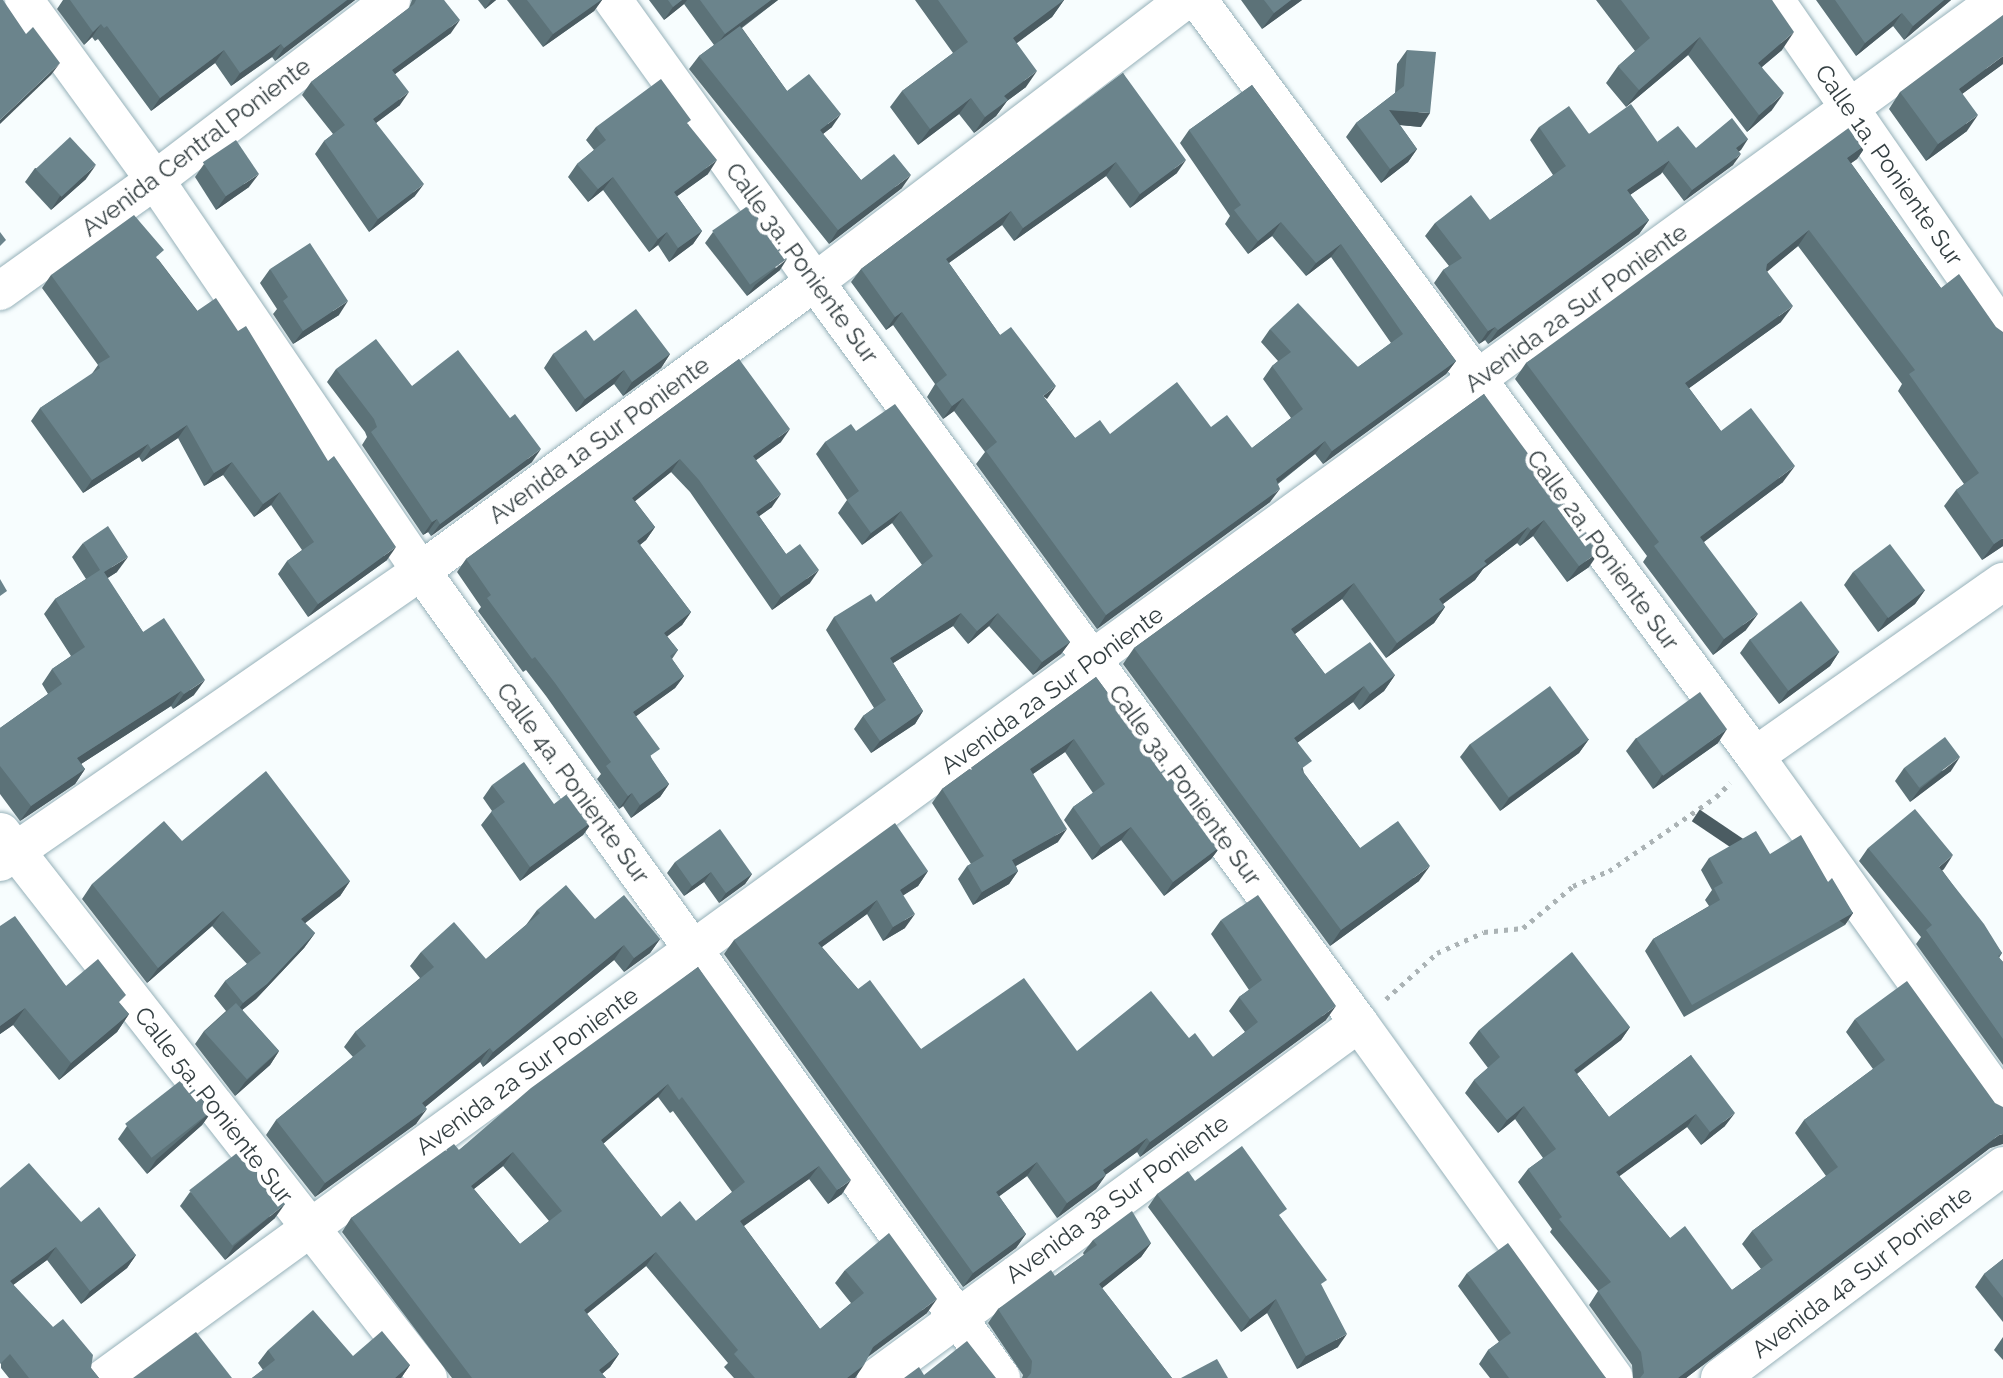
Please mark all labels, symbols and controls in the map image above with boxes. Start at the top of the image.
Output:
street label: Avenida Central Poniente [76,51,316,243]
street label: Calle 1a. Poniente Sur [1809,59,1969,271]
street label: Calle 3a. Poniente Sur [720,157,884,369]
street label: Avenida 2a Sur Poniente [1459,217,1693,399]
street label: Avenida 1a Sur Poniente [483,350,715,530]
street label: Calle 2a. Poniente Sur [1521,444,1685,656]
street label: Avenida 2a Sur Poniente [935,599,1169,781]
street label: Calle 4a. Poniente Sur [490,677,656,889]
street label: Calle 3a. Poniente Sur [1103,679,1267,891]
street label: Avenida 2a Sur Poniente [410,980,644,1162]
street label: Calle 5a. Poniente Sur [128,1001,300,1209]
street label: Avenida 3a Sur Poniente [1000,1108,1234,1290]
street label: Avenida 4a Sur Poniente [1746,1180,1978,1364]

